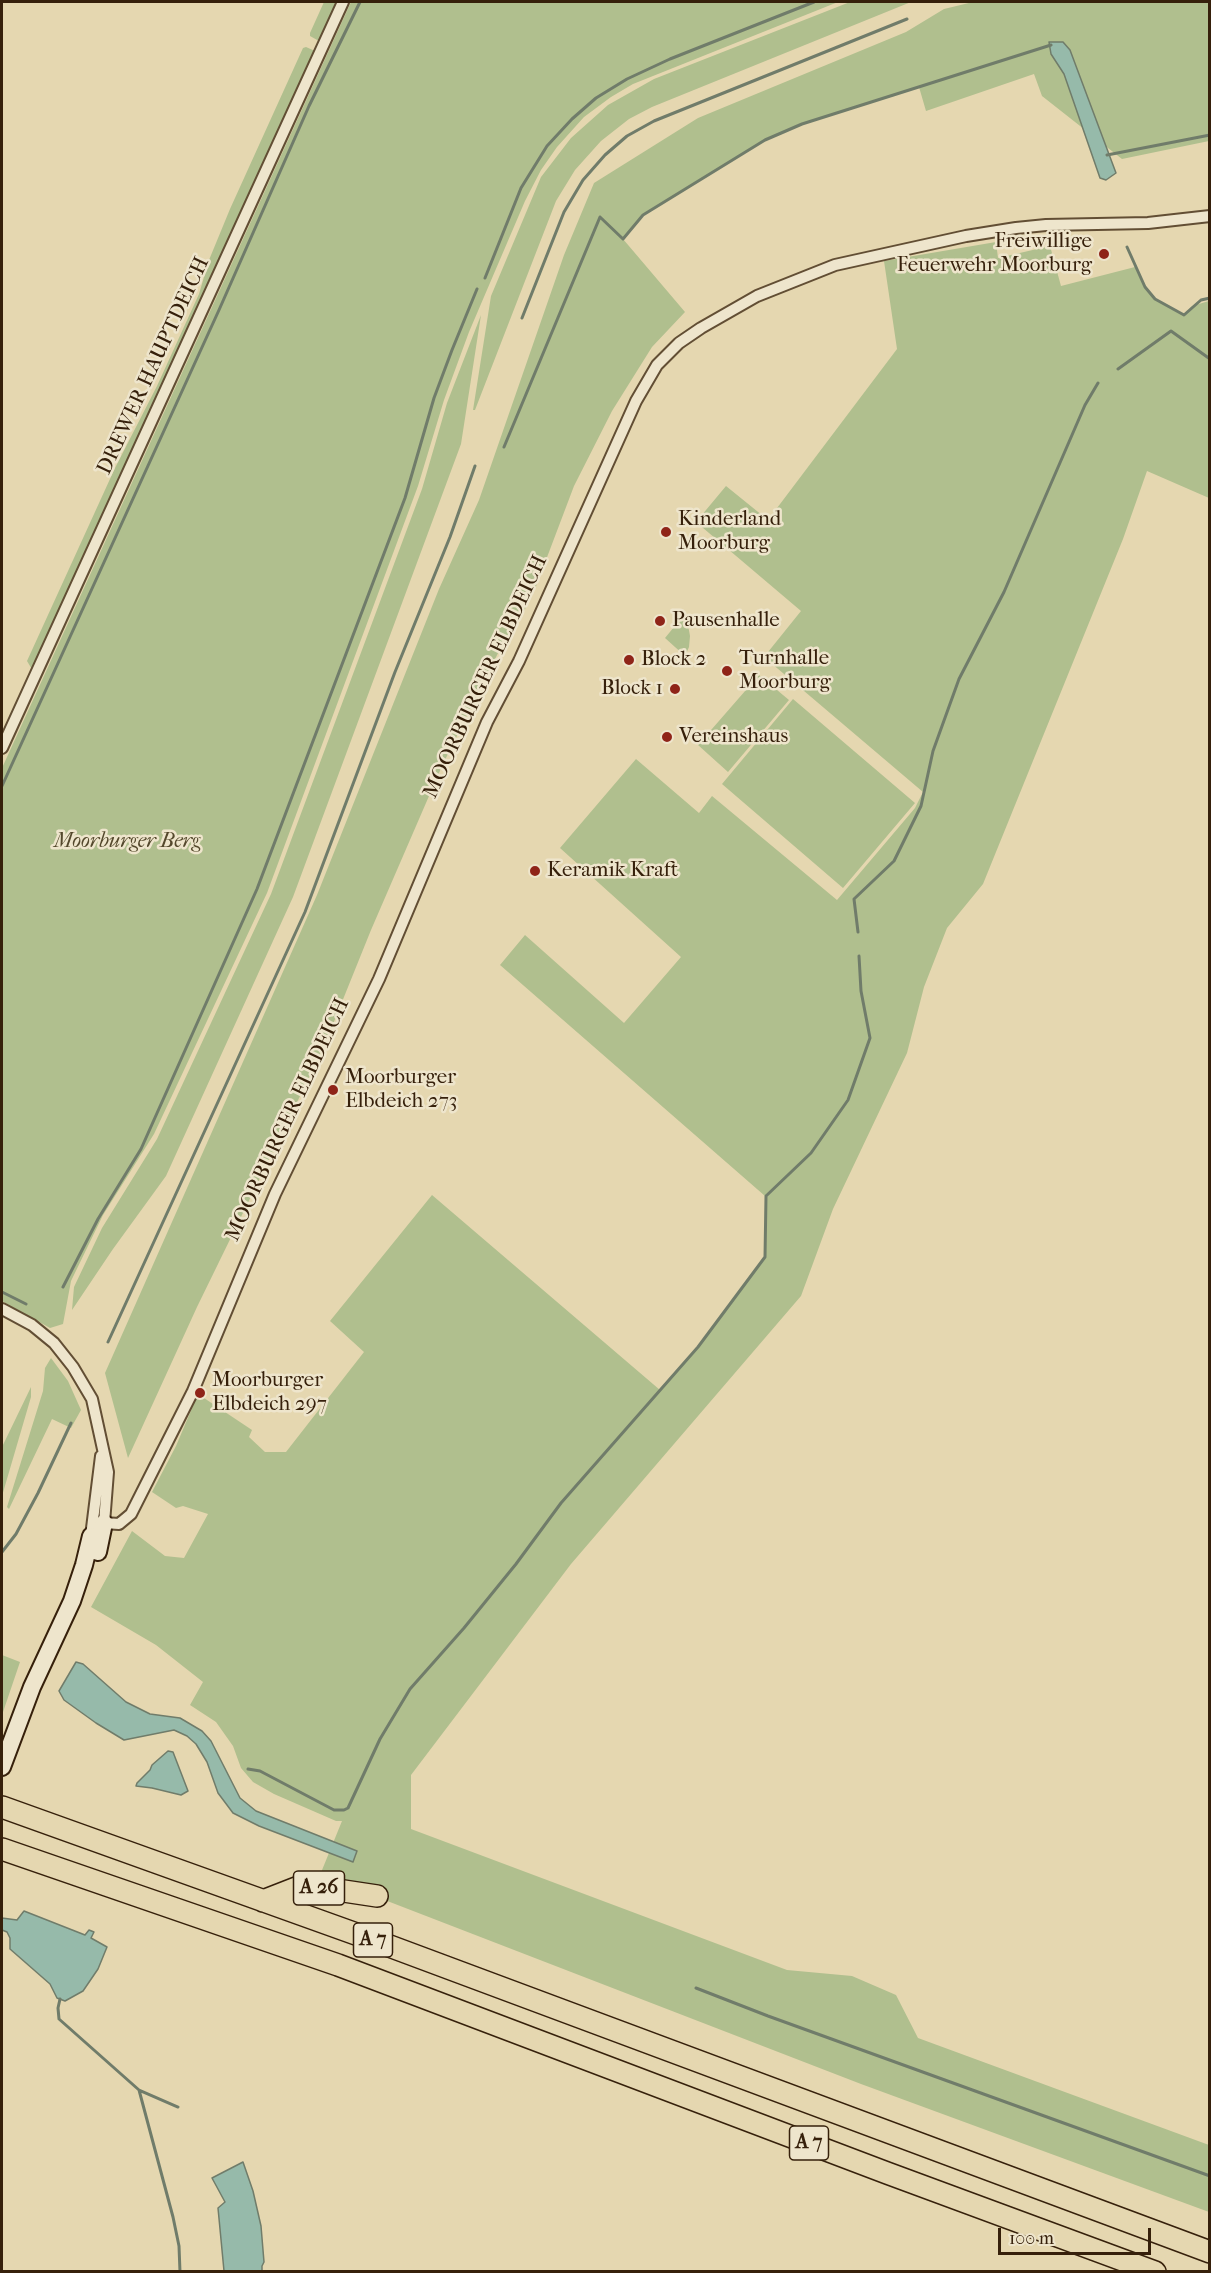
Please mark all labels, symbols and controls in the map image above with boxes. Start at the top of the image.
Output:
place label: Freiwillige Feuerwehr Moorburg [897,229,1092,279]
marker: Freiwillige Feuerwehr Moorburg [1097,247,1111,261]
street label: DREWER HAUPTDEICH [92,253,216,479]
place label: Kinderland Moorburg [678,507,781,557]
marker: Kinderland Moorburg [659,525,673,539]
street label: MOORBURGER ELBDEICH [419,551,553,803]
place label: Pausenhalle [672,608,780,634]
marker: Pausenhalle [653,614,667,628]
place label: Turnhalle Moorburg [739,646,831,696]
place label: Block 2 [641,647,706,673]
marker: Block 2 [622,653,636,667]
marker: Turnhalle Moorburg [720,664,734,678]
place label: Block 1 [601,676,663,702]
marker: Block 1 [668,682,682,696]
place label: Vereinshaus [679,724,788,750]
marker: Vereinshaus [660,730,674,744]
park label: Moorburger Berg [54,829,200,855]
place label: Keramik Kraft [547,858,678,884]
marker: Keramik Kraft [528,864,542,878]
street label: MOORBURGER ELBDEICH [221,994,355,1246]
place label: Moorburger Elbdeich 273 [345,1065,457,1115]
marker: Moorburger Elbdeich 273 [326,1083,340,1097]
place label: Moorburger Elbdeich 297 [212,1368,327,1418]
marker: Moorburger Elbdeich 297 [193,1386,207,1400]
road number: A 26 [294,1871,344,1905]
road number: A 7 [354,1923,392,1957]
road number: A 7 [790,2126,828,2160]
scale bar [1001,2216,1154,2254]
text: 100 m [1009,2228,1054,2249]

